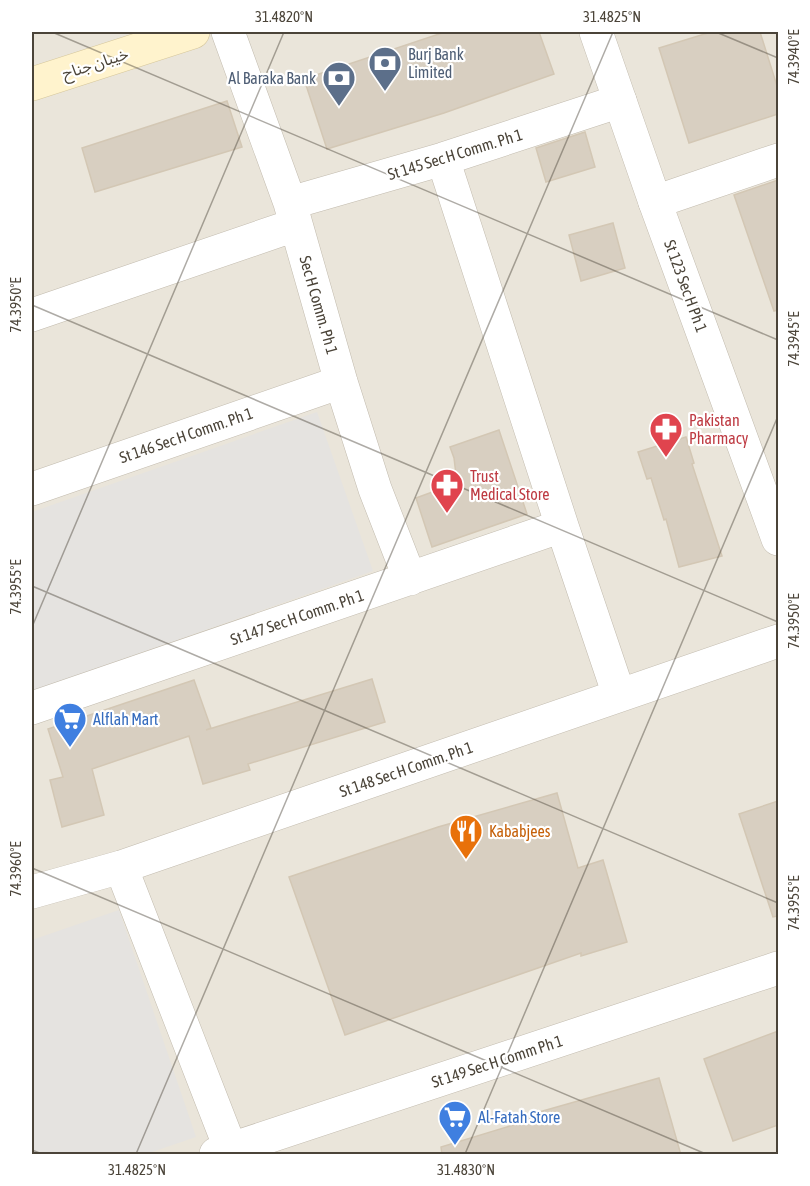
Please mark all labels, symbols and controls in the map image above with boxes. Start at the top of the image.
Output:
text: 31.4820°N [255,8,313,25]
text: 31.4825°N [583,8,641,25]
text: 74.3940°E [785,29,802,85]
street label: خیبان جناح [60,44,132,86]
bank icon: Burj Bank Limited [367,45,403,92]
place label: Burj Bank Limited [408,45,464,81]
bank icon: Al Baraka Bank [321,60,357,107]
place label: Al Baraka Bank [228,69,316,87]
street label: St 145 Sec H Comm. Ph 1 [385,125,525,183]
street label: St 123 Sec H Ph 1 [661,237,711,335]
street label: Sec H Comm. Ph 1 [296,254,342,356]
text: 74.3950°E [7,277,24,333]
text: 74.3945°E [785,311,802,367]
street label: St 146 Sec H Comm. Ph 1 [117,404,255,466]
pharmacy icon: Pakistan Pharmacy [648,411,684,458]
place label: Pakistan Pharmacy [689,411,749,448]
pharmacy icon: Trust Medical Store [429,467,465,514]
place label: Trust Medical Store [470,467,550,503]
text: 74.3955°E [7,559,24,615]
street label: St 147 Sec H Comm. Ph 1 [228,586,366,648]
text: 74.3950°E [785,593,802,649]
supermarket icon: Alflah Mart [52,701,88,748]
place label: Alflah Mart [93,710,159,728]
street label: St 148 Sec H Comm. Ph 1 [337,738,475,800]
restaurant icon: Kababjees [448,813,484,860]
place label: Kababjees [489,822,551,841]
text: 74.3960°E [7,841,24,897]
text: 74.3955°E [785,875,802,931]
street label: St 149 Sec H Comm Ph 1 [429,1031,565,1091]
supermarket icon: Al-Fatah Store [437,1099,473,1146]
place label: Al-Fatah Store [478,1108,560,1126]
text: 31.4825°N [108,1161,166,1178]
text: 31.4830°N [437,1161,495,1178]

